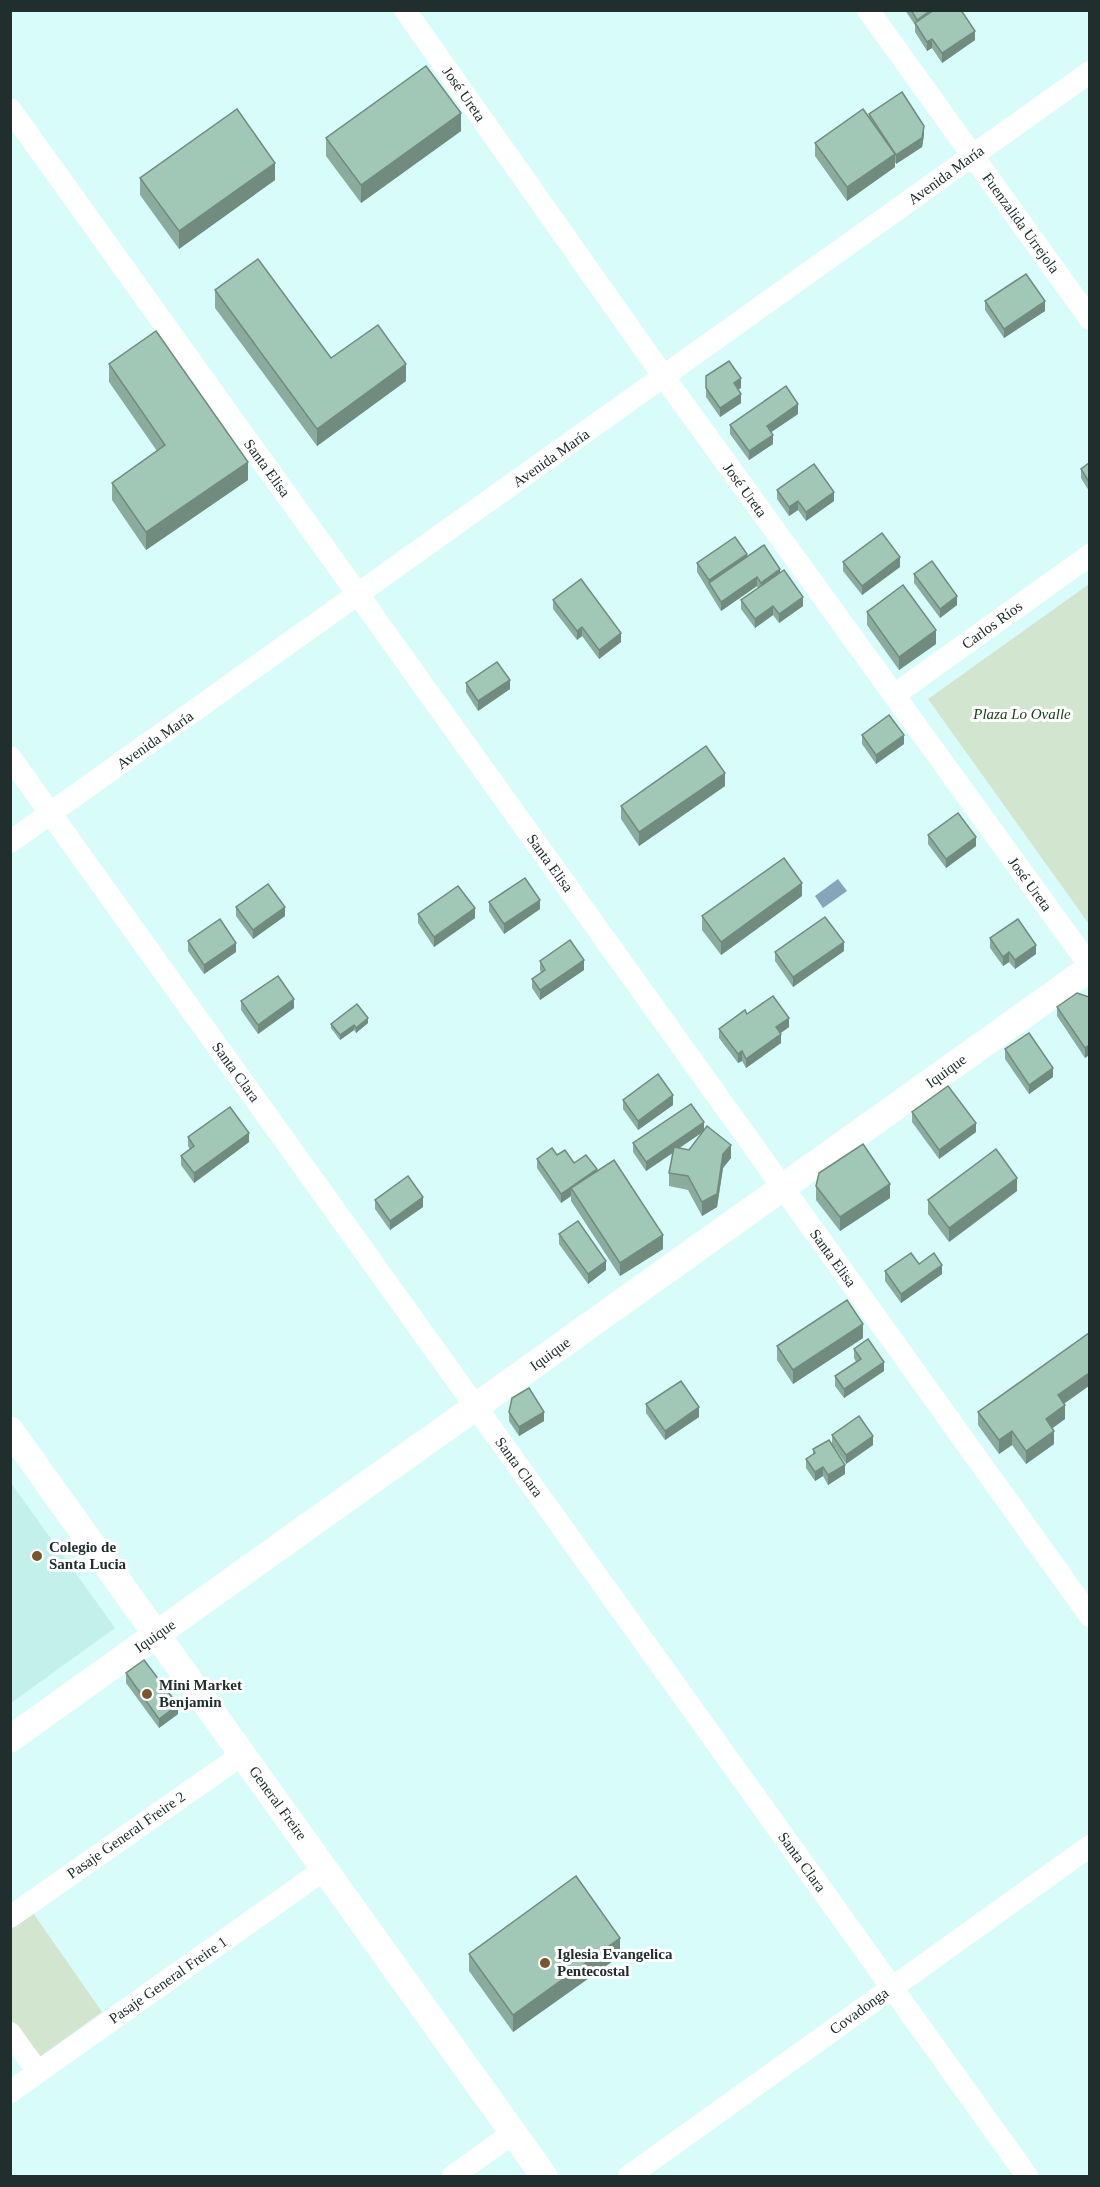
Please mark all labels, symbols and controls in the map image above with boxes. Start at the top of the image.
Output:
street label: José Ureta [439,64,489,125]
street label: Avenida María [905,142,987,208]
street label: Fuenzalida Urrejola [979,170,1063,276]
street label: Avenida María [510,426,592,490]
street label: Santa Elisa [241,436,293,500]
street label: José Ureta [720,460,770,520]
street label: Carlos Ríos [959,598,1025,652]
park label: Plaza Lo Ovalle [972,706,1071,722]
street label: Avenida María [114,708,196,772]
street label: Santa Elisa [524,831,576,895]
street label: José Ureta [1005,854,1055,914]
street label: Santa Clara [209,1039,263,1105]
street label: Iquique [923,1051,970,1091]
street label: Santa Elisa [807,1226,859,1290]
street label: Iquique [527,1334,574,1374]
street label: Santa Clara [492,1434,546,1500]
place label: Colegio de Santa Lucia [49,1539,127,1572]
marker: Colegio de Santa Lucia [30,1549,44,1563]
street label: Iquique [132,1616,179,1656]
place label: Mini Market Benjamin [159,1677,242,1710]
marker: Mini Market Benjamin [140,1687,154,1701]
street label: General Freire [246,1763,310,1843]
street label: Pasaje General Freire 2 [64,1788,188,1882]
street label: Santa Clara [775,1829,829,1895]
street label: Pasaje General Freire 1 [106,1933,230,2027]
place label: Iglesia Evangelica Pentecostal [557,1946,673,1979]
marker: Iglesia Evangelica Pentecostal [538,1956,552,1970]
street label: Covadonga [827,1984,892,2038]

